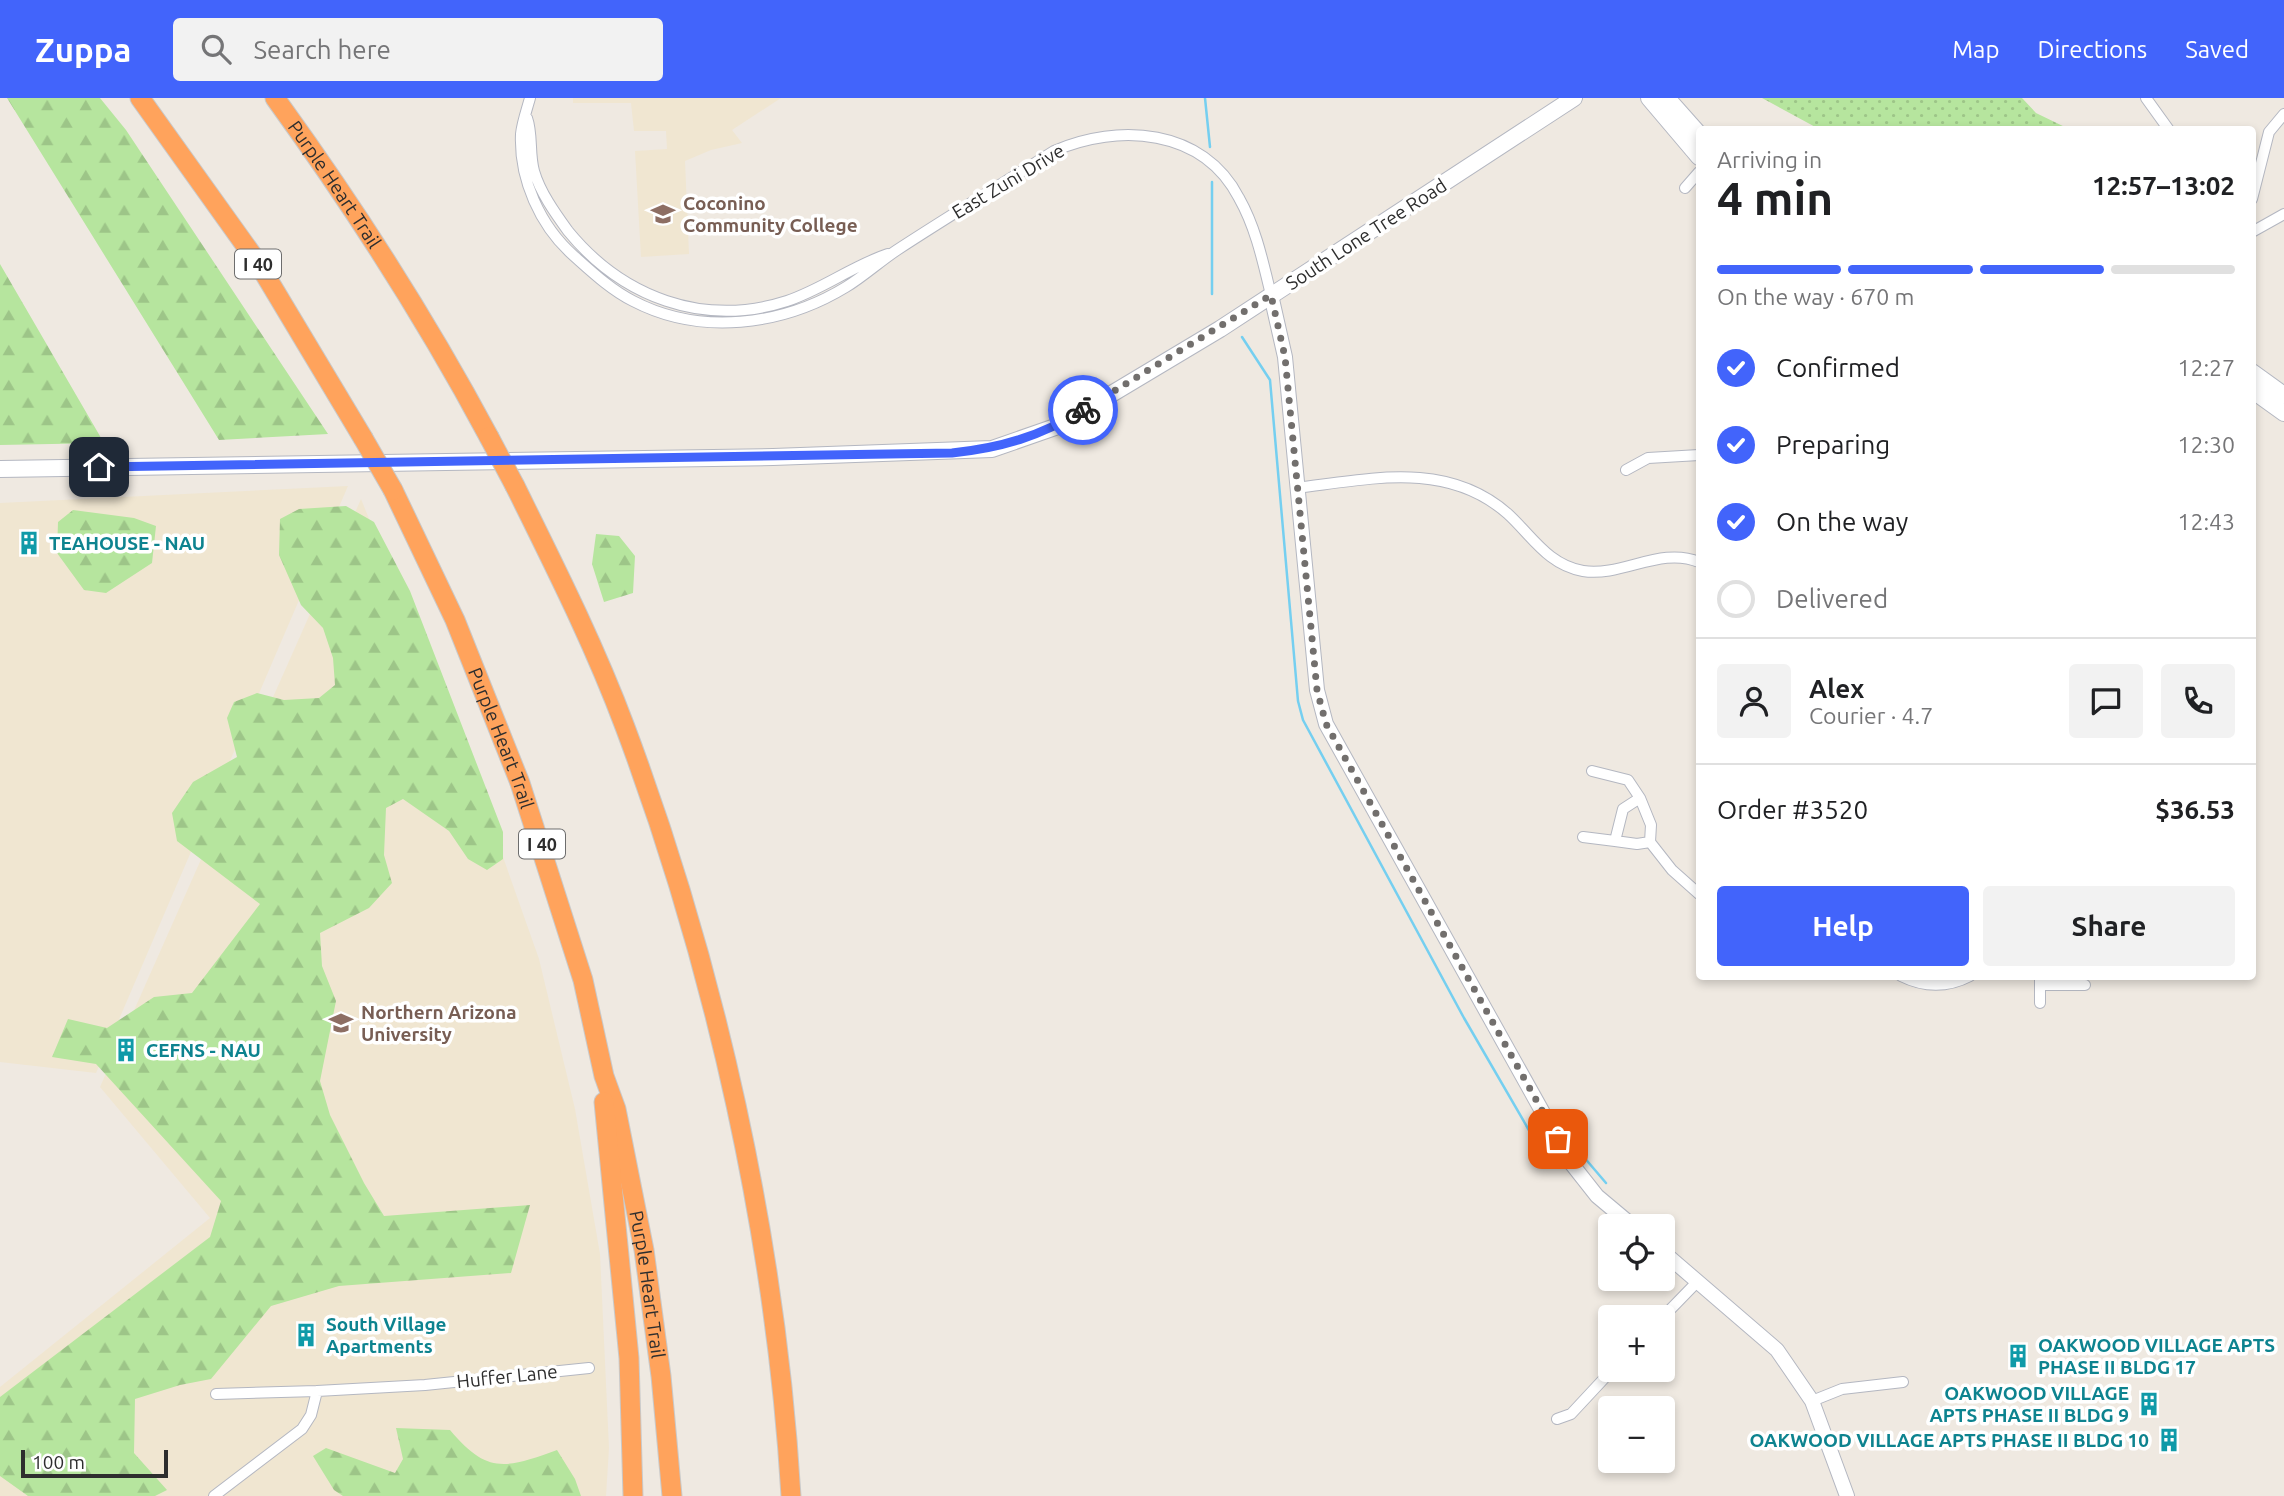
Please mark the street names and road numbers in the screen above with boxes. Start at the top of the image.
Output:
street label: Purple Heart Trail [284,116,386,252]
street label: East Zuni Drive [948,139,1068,223]
street label: South Lone Tree Road [1281,174,1451,294]
road number: I 40 [235,250,281,279]
street label: Purple Heart Trail [464,664,538,811]
road number: I 40 [519,830,565,858]
street label: Purple Heart Trail [625,1208,670,1360]
street label: Huffer Lane [455,1360,559,1392]

